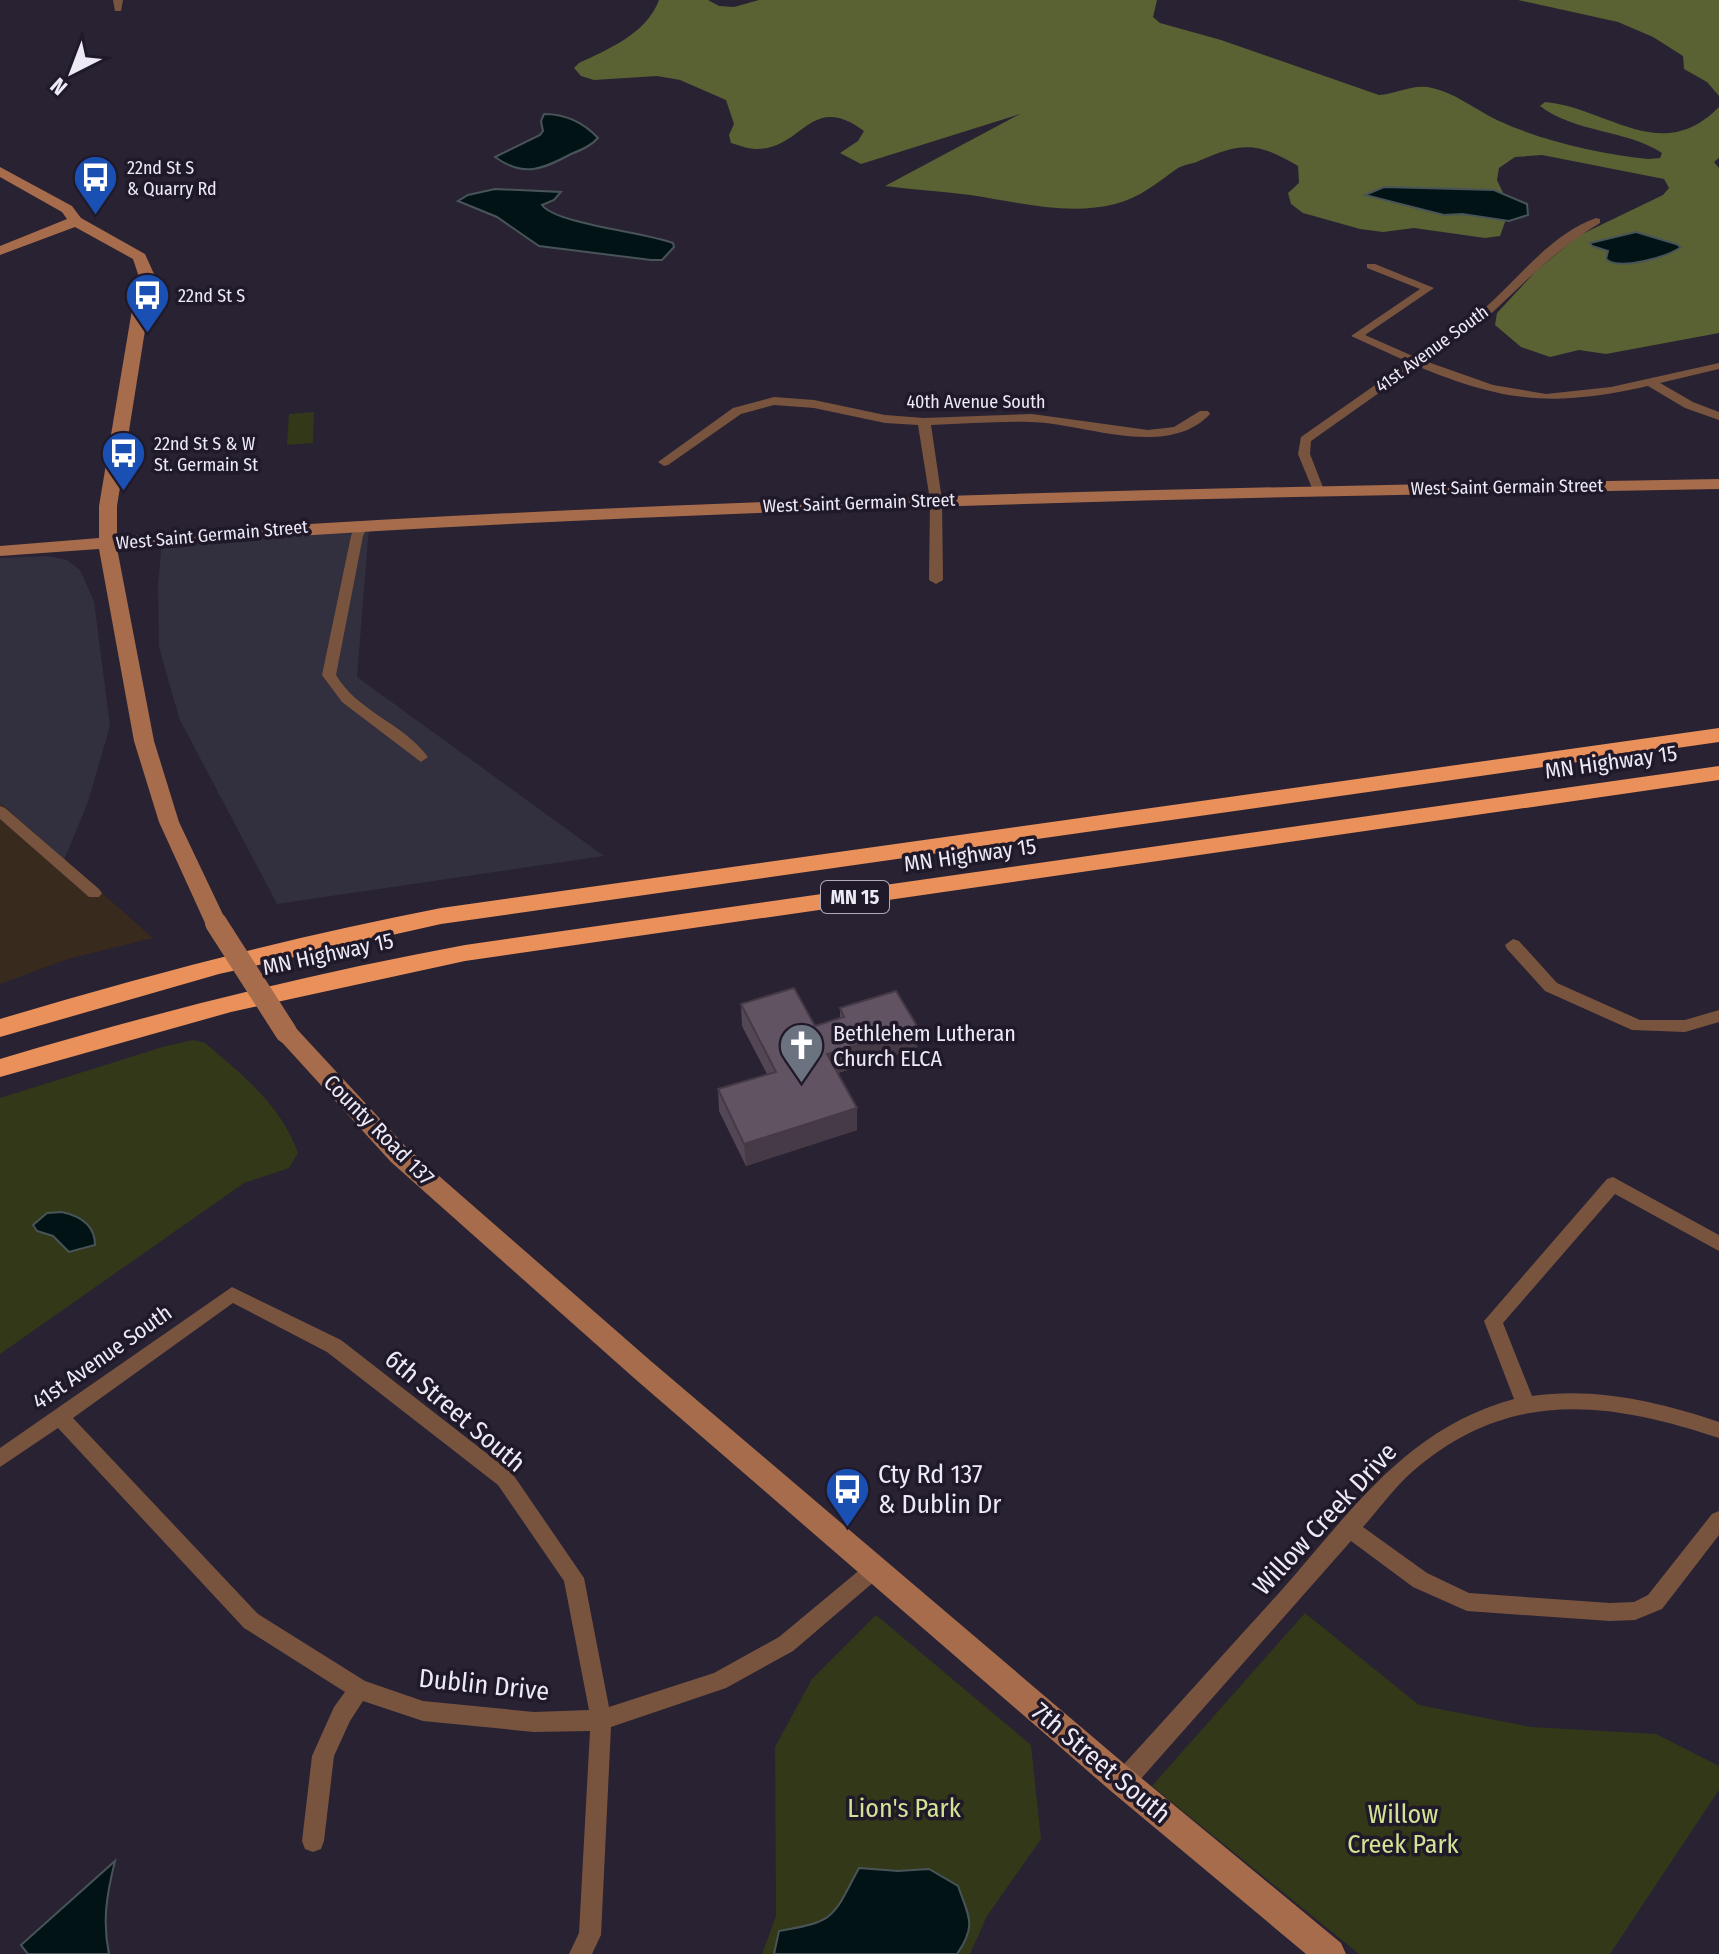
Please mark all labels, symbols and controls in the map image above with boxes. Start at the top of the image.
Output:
north arrow [32,32,112,112]
text: N [45,72,73,101]
bus stop icon: 22nd St S & Quarry Rd [72,154,120,217]
place label: 22nd St S & Quarry Rd [127,157,217,200]
bus stop icon: 22nd St S [123,272,171,335]
place label: 22nd St S [178,285,245,307]
street label: 41st Avenue South [1371,301,1493,397]
street label: 40th Avenue South [906,391,1046,413]
bus stop icon: 22nd St S & W St. Germain St [99,430,147,493]
place label: 22nd St S & W St. Germain St [154,433,258,476]
street label: West Saint Germain Street [1411,474,1604,500]
street label: West Saint Germain Street [762,489,956,517]
street label: West Saint Germain Street [115,516,309,554]
street label: MN Highway 15 [1543,739,1679,785]
street label: MN Highway 15 [902,832,1038,878]
road number: MN 15 [821,881,889,913]
street label: MN Highway 15 [260,927,396,981]
place label: Bethlehem Lutheran Church ELCA [833,1020,1016,1072]
church icon: Bethlehem Lutheran Church ELCA [778,1022,826,1085]
street label: County Road 137 [318,1069,440,1191]
street label: 41st Avenue South [27,1299,177,1415]
street label: 6th Street South [379,1343,531,1479]
street label: Willow Creek Drive [1247,1437,1403,1601]
place label: Cty Rd 137 & Dublin Dr [878,1459,1001,1520]
bus stop icon: Cty Rd 137 & Dublin Dr [823,1465,871,1528]
street label: Dublin Drive [417,1663,551,1707]
street label: 7th Street South [1025,1696,1177,1830]
park label: Lion's Park [847,1793,962,1824]
park label: Willow Creek Park [1347,1799,1460,1860]

